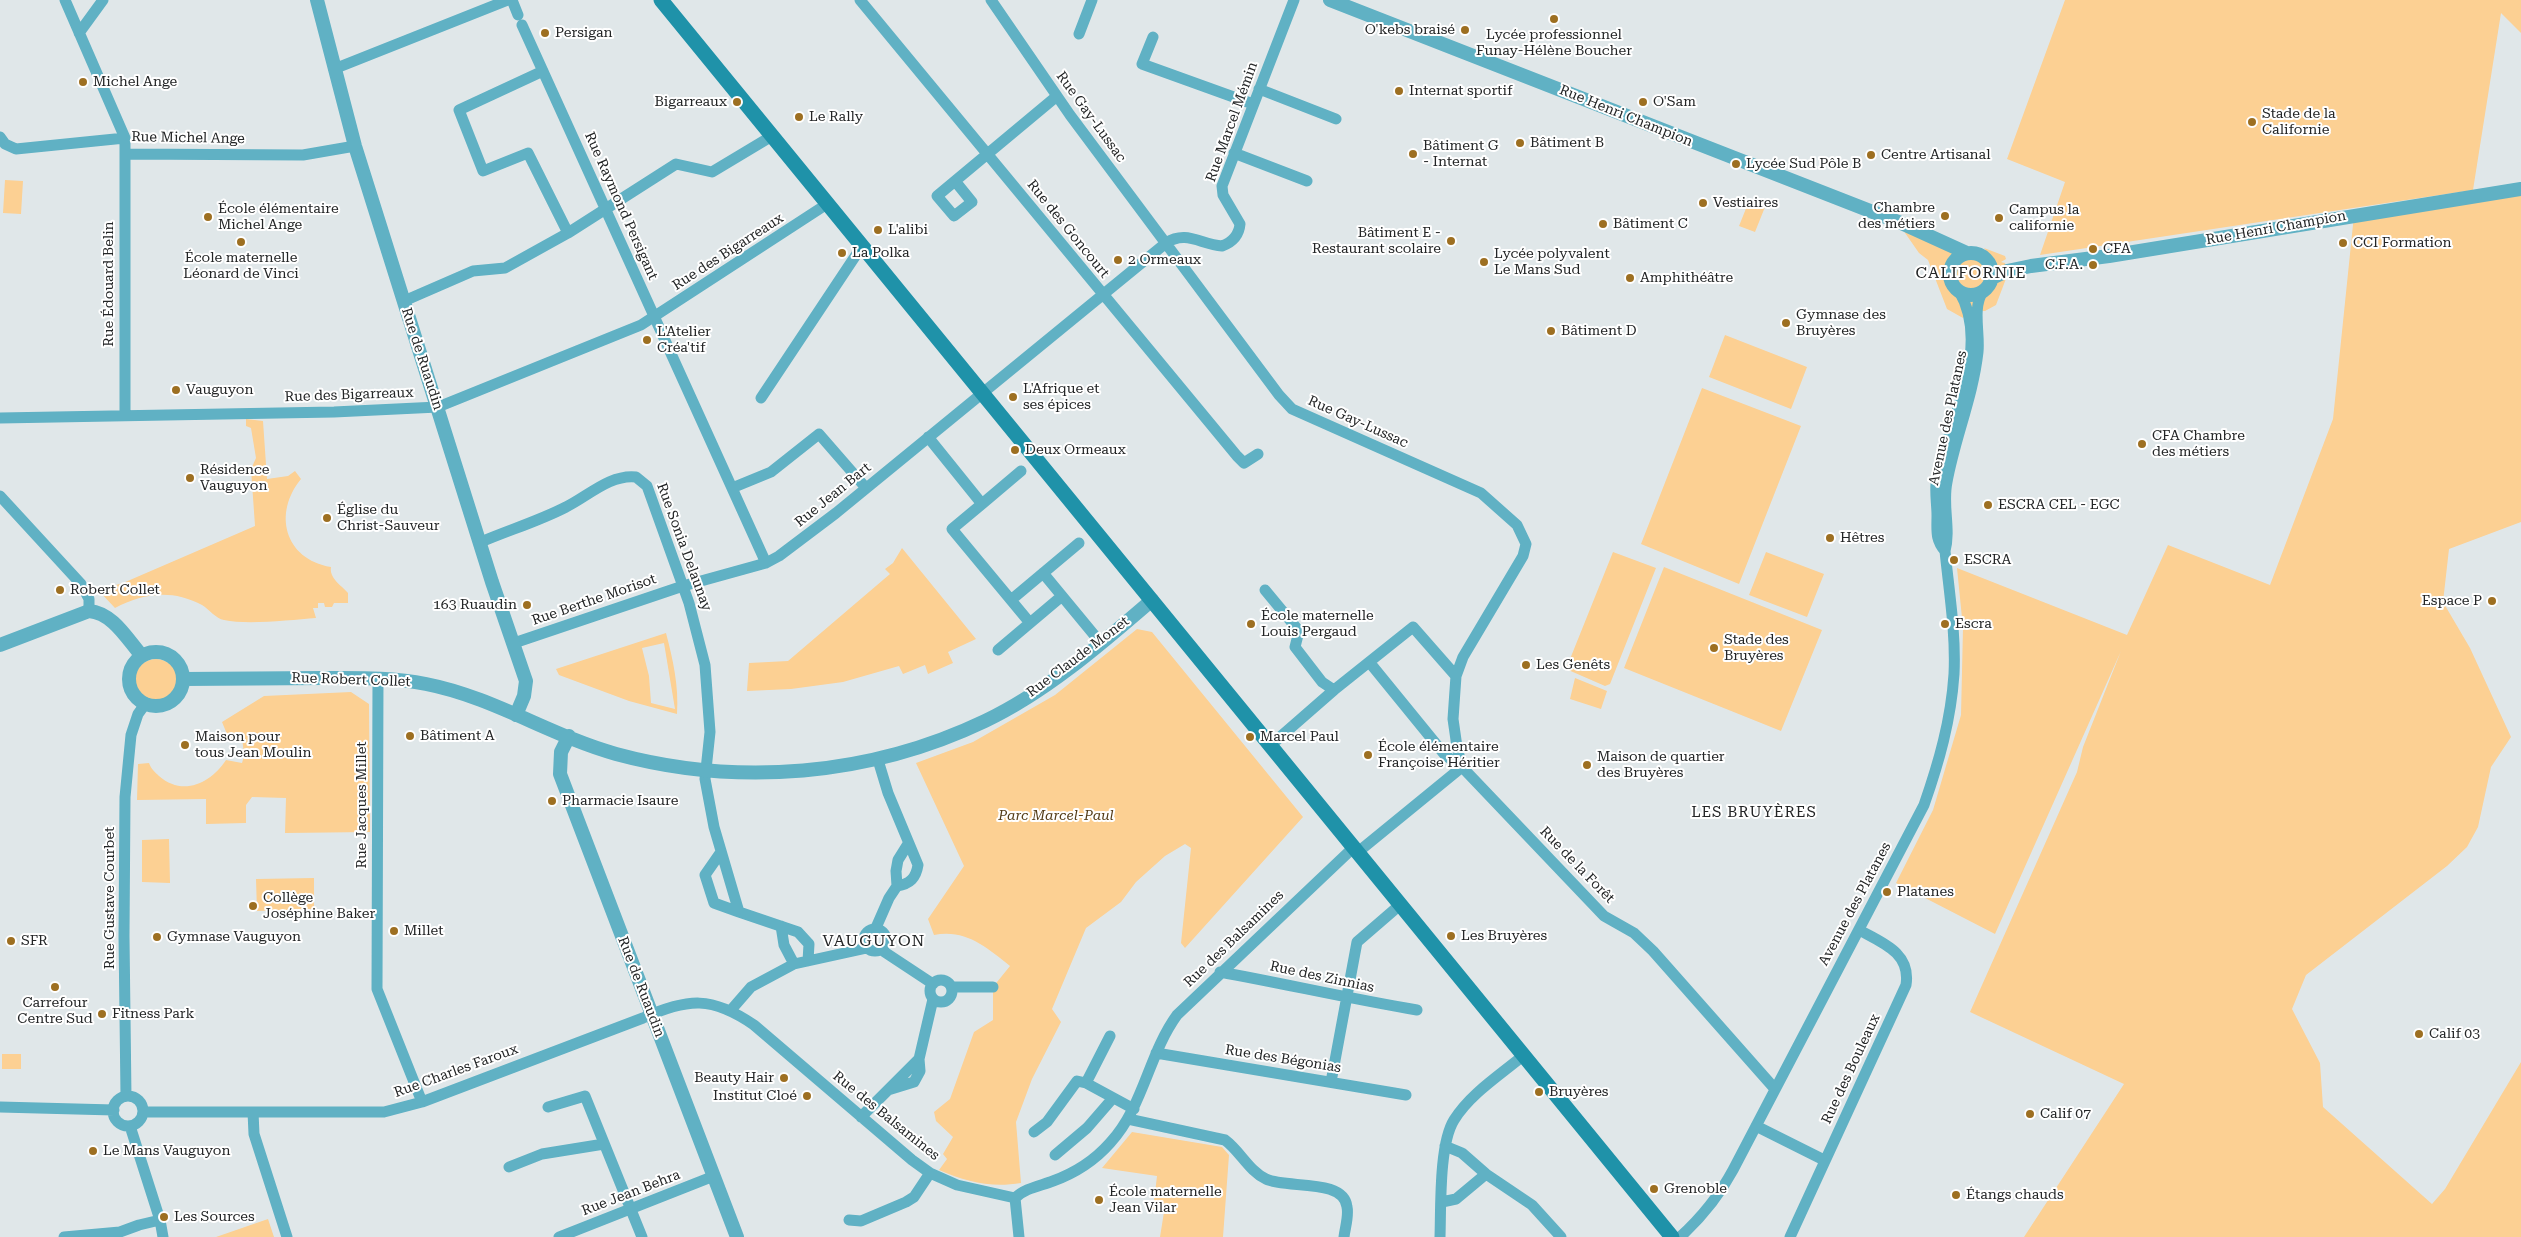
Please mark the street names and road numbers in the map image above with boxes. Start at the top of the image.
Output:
street label: Rue Marcel Mémin [1203,60,1261,184]
street label: Rue Gay-Lussac [1053,68,1129,166]
street label: Rue Henri Champion [1557,82,1695,150]
street label: Rue Michel Ange [131,129,245,147]
street label: Rue Raymond Persigant [581,129,661,283]
street label: Rue des Goncourt [1023,177,1113,281]
street label: Rue Henri Champion [2205,207,2347,249]
street label: Rue des Bigarreaux [669,210,787,294]
street label: Rue Édouard Belin [101,221,117,347]
street label: Rue de Ruaudin [398,306,446,412]
street label: Avenue des Platanes [1926,349,1970,487]
street label: Rue des Bigarreaux [284,384,414,406]
street label: Rue Gay-Lussac [1305,392,1411,452]
street label: Rue Jean Bart [792,459,874,531]
street label: Rue Sonia Delaunay [653,481,715,613]
street label: Rue Berthe Morisot [530,571,658,629]
street label: Rue Claude Monet [1023,613,1133,701]
street label: Rue Robert Collet [291,670,411,690]
street label: Rue Jacques Millet [354,741,370,869]
street label: Rue de la Forêt [1536,823,1618,907]
street label: Rue Gustave Courbet [102,827,118,969]
street label: Avenue des Platanes [1815,839,1895,969]
street label: Rue des Balsamines [1181,887,1287,991]
street label: Rue de Ruaudin [614,934,668,1040]
street label: Rue des Zinnias [1268,958,1376,996]
street label: Rue des Bouleaux [1818,1011,1884,1127]
street label: Rue Charles Faroux [392,1041,520,1101]
street label: Rue des Bégonias [1224,1042,1342,1076]
street label: Rue des Balsamines [829,1068,943,1164]
street label: Rue Jean Behra [579,1167,683,1219]

